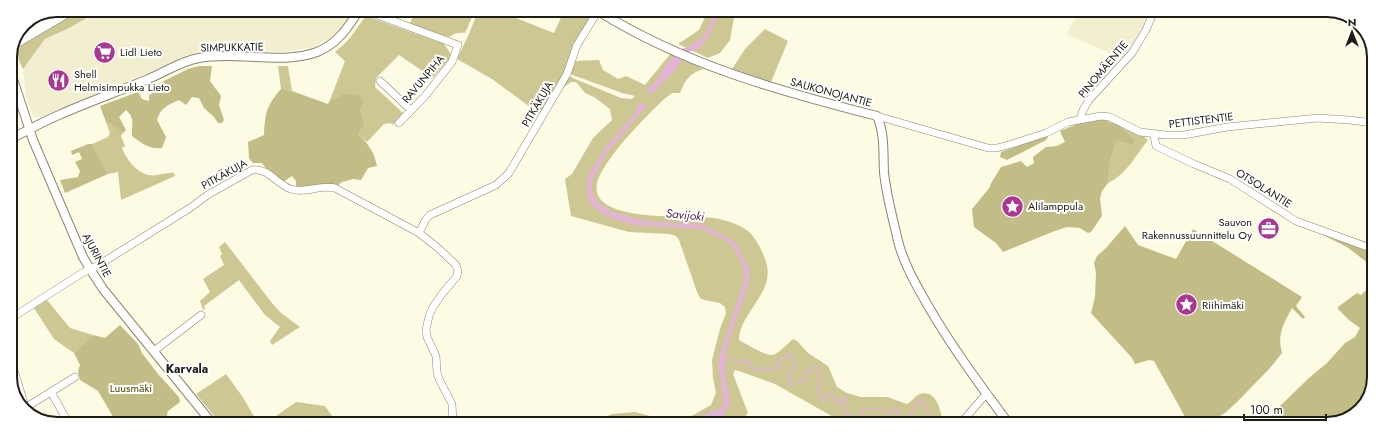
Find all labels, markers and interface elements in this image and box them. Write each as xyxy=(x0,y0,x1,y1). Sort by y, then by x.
north arrow xyxy=(1332,12,1372,52)
text: N xyxy=(1348,14,1356,30)
street label: PINOMÄENTIE xyxy=(1074,37,1132,101)
street label: SIMPUKKATIE xyxy=(200,38,264,56)
supermarket icon: Lidl Lieto xyxy=(91,39,117,65)
place label: Lidl Lieto xyxy=(120,44,162,60)
street label: RAVUNPIHA xyxy=(398,51,449,107)
place label: Shell Helmisimpukka Lieto xyxy=(74,66,170,95)
restaurant icon: Shell Helmisimpukka Lieto xyxy=(45,67,71,93)
street label: SAUKONOJANTIE xyxy=(788,73,874,111)
street label: PITKÄKUJA xyxy=(517,78,557,130)
street label: PETTISTENTIE xyxy=(1168,108,1234,132)
street label: PITKÄKUJA xyxy=(198,154,251,193)
street label: OTSOLANTIE xyxy=(1233,164,1295,212)
place icon: Alilamppula xyxy=(1000,193,1026,219)
place label: Alilamppula xyxy=(1028,198,1083,214)
water label: Savijoki xyxy=(665,204,706,226)
place label: Sauvon Rakennussuunnittelu Oy xyxy=(1142,214,1252,243)
office icon: Sauvon Rakennussuunnittelu Oy xyxy=(1255,215,1281,241)
street label: AJURINTIE xyxy=(79,230,115,280)
place icon: Riihimäki xyxy=(1174,292,1200,318)
place label: Riihimäki xyxy=(1202,297,1244,313)
district label: Karvala xyxy=(166,360,208,378)
park label: Luusmäki xyxy=(110,380,152,396)
scale bar xyxy=(1244,396,1326,422)
text: 100 m xyxy=(1250,401,1283,419)

